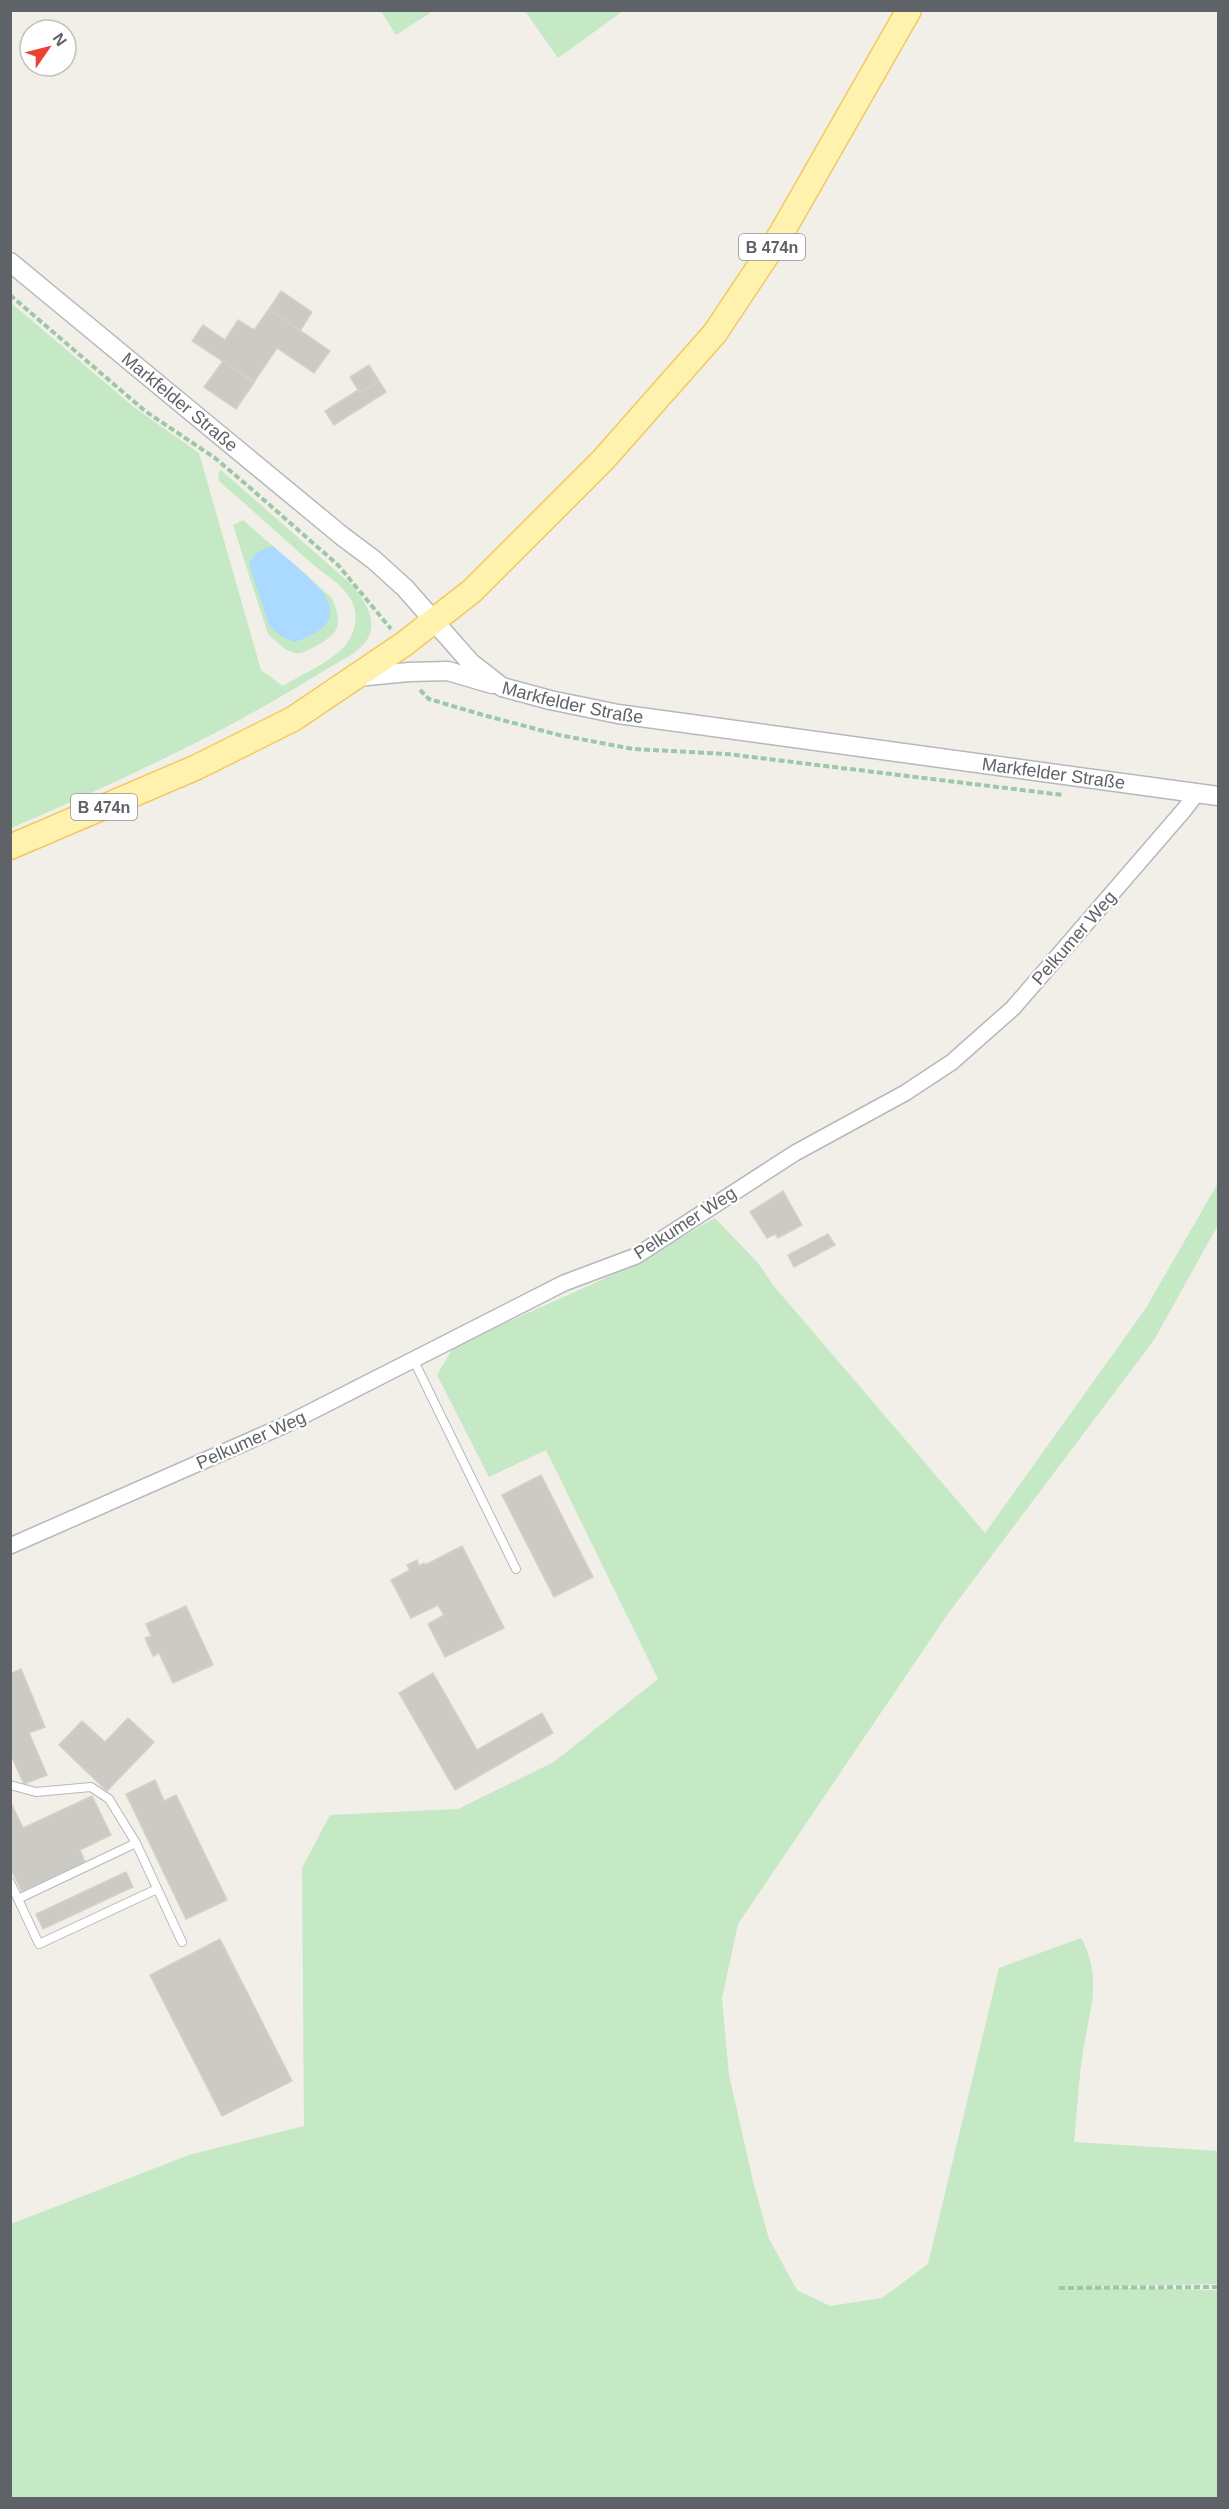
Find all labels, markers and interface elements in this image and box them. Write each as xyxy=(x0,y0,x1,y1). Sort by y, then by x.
north arrow xyxy=(18,18,78,78)
text: N xyxy=(50,30,70,49)
road number: B 474n xyxy=(739,234,805,260)
street label: Markfelder Straße xyxy=(118,348,242,456)
street label: Markfelder Straße xyxy=(500,678,645,727)
street label: Markfelder Straße xyxy=(981,754,1126,793)
road number: B 474n xyxy=(71,794,137,820)
street label: Pelkumer Weg xyxy=(1028,887,1120,989)
street label: Pelkumer Weg xyxy=(630,1183,740,1263)
street label: Pelkumer Weg xyxy=(193,1407,309,1473)

